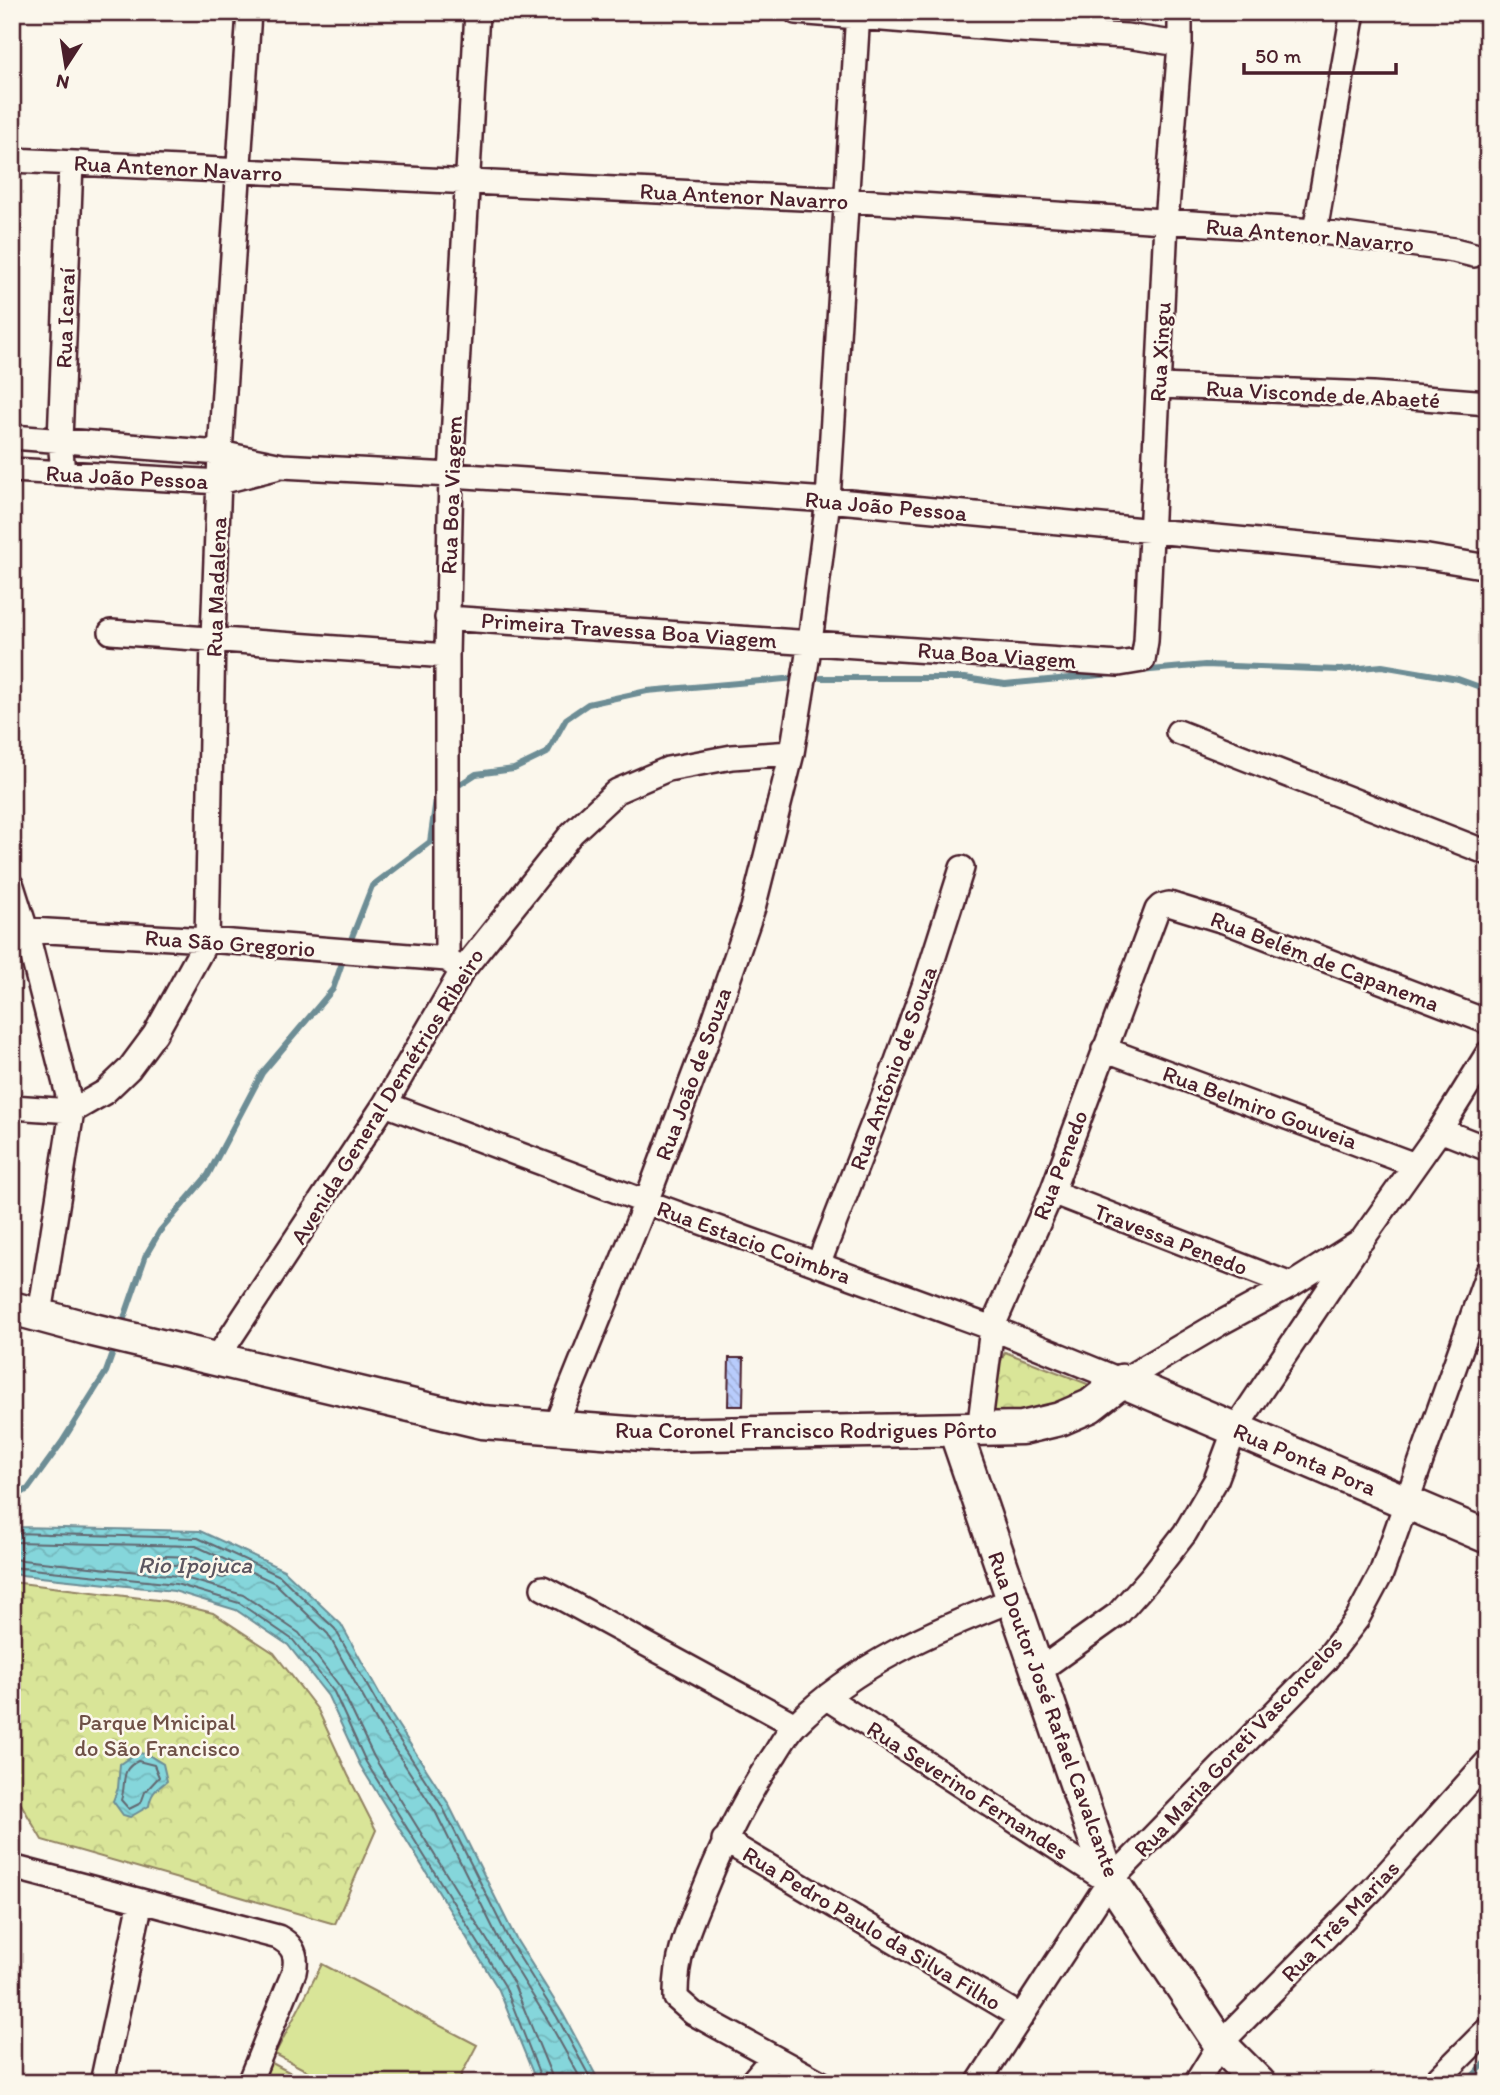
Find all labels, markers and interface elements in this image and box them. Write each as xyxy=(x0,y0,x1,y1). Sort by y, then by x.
north arrow xyxy=(32,32,102,102)
scale bar xyxy=(1244,32,1397,76)
text: 50 m xyxy=(1255,43,1302,68)
text: N xyxy=(54,70,71,95)
street label: Rua Antenor Navarro xyxy=(73,149,283,187)
street label: Rua Antenor Navarro xyxy=(639,177,849,215)
street label: Rua Antenor Navarro xyxy=(1205,212,1415,258)
street label: Rua Icaraí xyxy=(49,267,81,369)
street label: Rua Xingu xyxy=(1143,301,1177,403)
street label: Rua Visconde de Abaeté xyxy=(1205,374,1441,414)
street label: Rua Boa Viagem xyxy=(434,415,468,575)
street label: Rua João Pessoa xyxy=(45,459,209,495)
street label: Rua João Pessoa xyxy=(804,485,968,527)
street label: Rua Madalena xyxy=(200,516,232,658)
street label: Primeira Travessa Boa Viagem xyxy=(480,606,778,654)
street label: Rua Boa Viagem xyxy=(917,635,1078,675)
street label: Rua Belém de Capanema xyxy=(1207,904,1443,1018)
street label: Rua São Gregorio xyxy=(144,923,316,963)
street label: Avenida General Demétrios Ribeiro xyxy=(284,943,490,1249)
street label: Rua Antônio de Souza xyxy=(843,962,943,1174)
street label: Rua João de Souza xyxy=(649,984,737,1164)
street label: Rua Belmiro Gouveia xyxy=(1159,1059,1361,1155)
street label: Rua Penedo xyxy=(1026,1106,1094,1224)
street label: Rua Estacio Coimbra xyxy=(653,1194,855,1290)
street label: Travessa Penedo xyxy=(1090,1197,1252,1281)
street label: Rua Coronel Francisco Rodrigues Pôrto xyxy=(615,1416,997,1444)
street label: Rua Ponta Pora xyxy=(1229,1416,1381,1502)
street label: Rua Doutor José Rafael Cavalcante xyxy=(982,1547,1126,1881)
water label: Rio Ipojuca xyxy=(138,1550,253,1579)
street label: Rua Maria Goreti Vasconcelos xyxy=(1128,1629,1348,1863)
park label: Parque Mnicipal do São Francisco xyxy=(74,1708,240,1762)
street label: Rua Severino Fernandes xyxy=(862,1714,1074,1866)
street label: Rua Pedro Paulo da Silva Filho xyxy=(738,1840,1006,2016)
street label: Rua Três Marias xyxy=(1275,1854,1405,1988)

